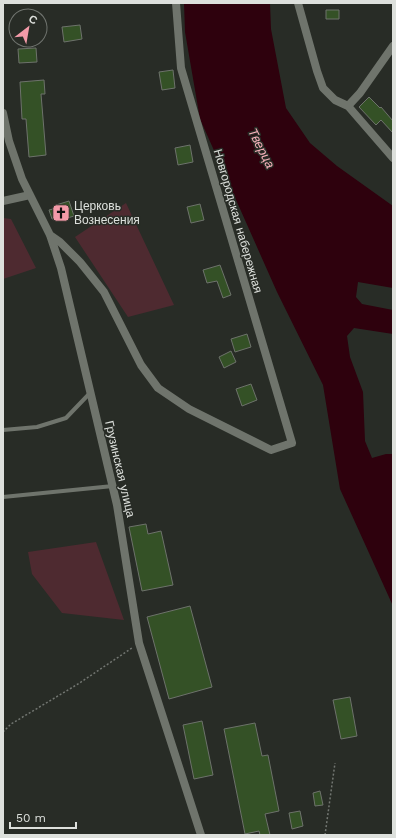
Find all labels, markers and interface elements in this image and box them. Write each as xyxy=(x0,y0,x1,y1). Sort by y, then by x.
north arrow xyxy=(8,8,48,48)
text: С xyxy=(26,12,40,28)
water label: Тверца xyxy=(245,126,278,171)
street label: Новгородская набережная xyxy=(211,147,265,295)
place label: Церковь Вознесения xyxy=(74,199,140,227)
church icon: Церковь Вознесения xyxy=(51,203,71,223)
street label: Грузинская улица xyxy=(102,419,138,519)
scale bar xyxy=(10,804,76,830)
text: 50 m xyxy=(16,811,46,825)

